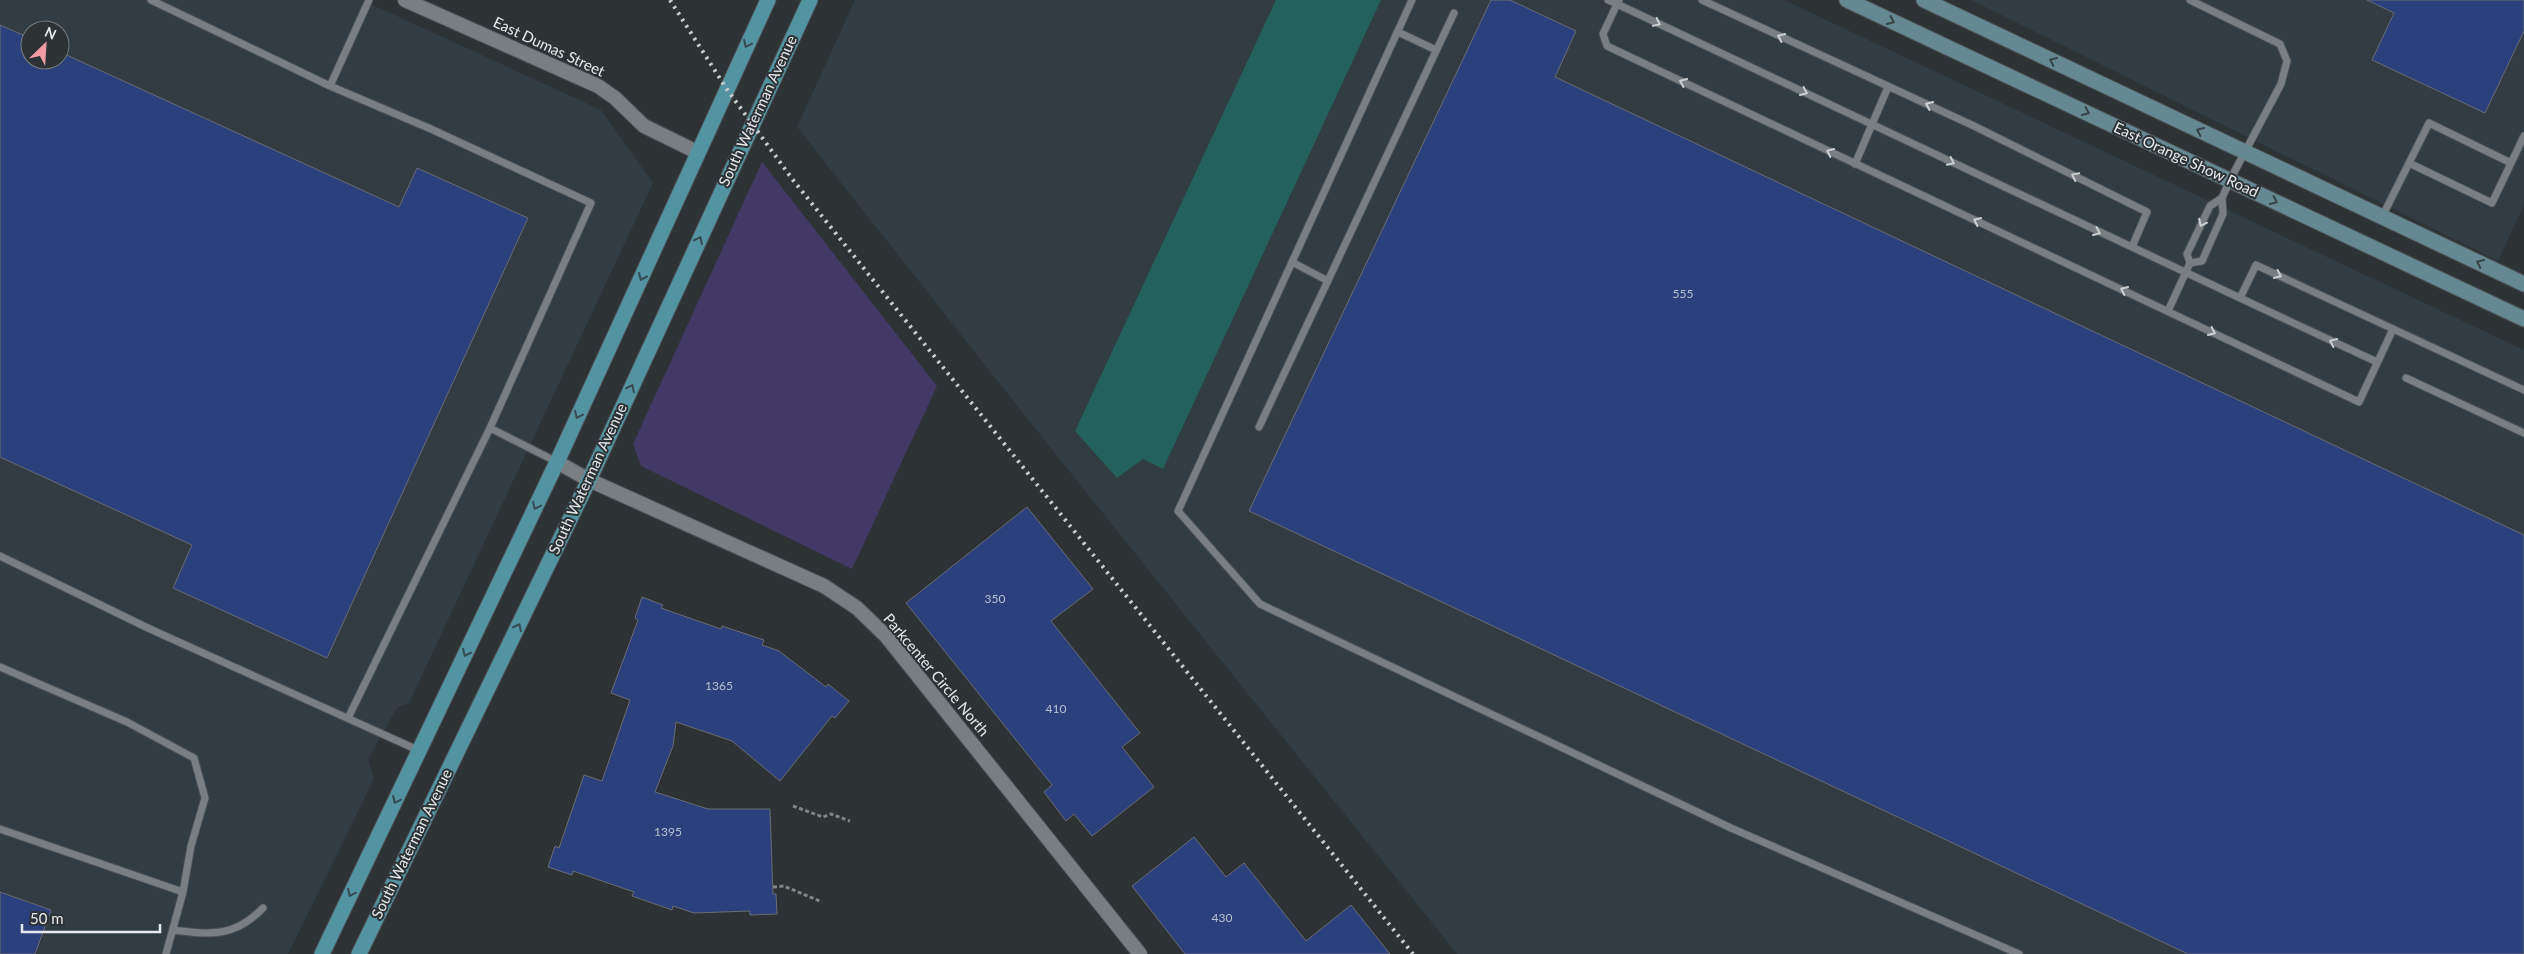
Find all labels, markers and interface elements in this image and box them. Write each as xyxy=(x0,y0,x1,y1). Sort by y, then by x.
street label: East Dumas Street xyxy=(491,12,609,80)
one-way arrow xyxy=(1886,15,1895,25)
one-way arrow xyxy=(1651,17,1660,27)
north arrow xyxy=(20,20,70,70)
text: N xyxy=(42,23,59,43)
street label: South Waterman Avenue xyxy=(714,32,800,189)
one-way arrow xyxy=(1777,33,1786,43)
one-way arrow xyxy=(743,39,753,48)
one-way arrow xyxy=(2049,57,2058,67)
one-way arrow xyxy=(1679,78,1688,88)
one-way arrow xyxy=(1799,85,1808,96)
one-way arrow xyxy=(1925,101,1934,112)
one-way arrow xyxy=(2080,106,2089,116)
street label: East Orange Show Road xyxy=(2111,118,2262,201)
one-way arrow xyxy=(2196,127,2205,137)
one-way arrow xyxy=(1826,147,1835,158)
one-way arrow xyxy=(1945,156,1954,166)
one-way arrow xyxy=(2071,172,2080,182)
one-way arrow xyxy=(2269,195,2278,205)
one-way arrow xyxy=(1973,217,1982,227)
one-way arrow xyxy=(2198,218,2208,227)
one-way arrow xyxy=(2092,225,2101,236)
one-way arrow xyxy=(692,236,703,245)
one-way arrow xyxy=(2476,259,2485,270)
one-way arrow xyxy=(2272,269,2281,279)
one-way arrow xyxy=(637,272,648,281)
house number: 555 xyxy=(1673,286,1693,301)
one-way arrow xyxy=(2120,286,2129,297)
one-way arrow xyxy=(2207,326,2216,336)
one-way arrow xyxy=(2329,337,2338,348)
one-way arrow xyxy=(624,384,635,393)
street label: South Waterman Avenue xyxy=(544,400,630,557)
one-way arrow xyxy=(573,410,584,419)
one-way arrow xyxy=(531,501,542,510)
house number: 350 xyxy=(985,591,1005,606)
street label: Parkcenter Circle North xyxy=(880,609,993,739)
one-way arrow xyxy=(511,623,522,632)
one-way arrow xyxy=(462,648,473,657)
house number: 1365 xyxy=(705,678,733,693)
house number: 410 xyxy=(1046,701,1066,716)
street label: South Waterman Avenue xyxy=(367,766,455,921)
one-way arrow xyxy=(392,795,402,804)
house number: 1395 xyxy=(654,824,682,839)
one-way arrow xyxy=(347,888,357,897)
scale bar xyxy=(22,902,160,934)
text: 50 m xyxy=(30,909,64,927)
house number: 430 xyxy=(1212,910,1232,925)

